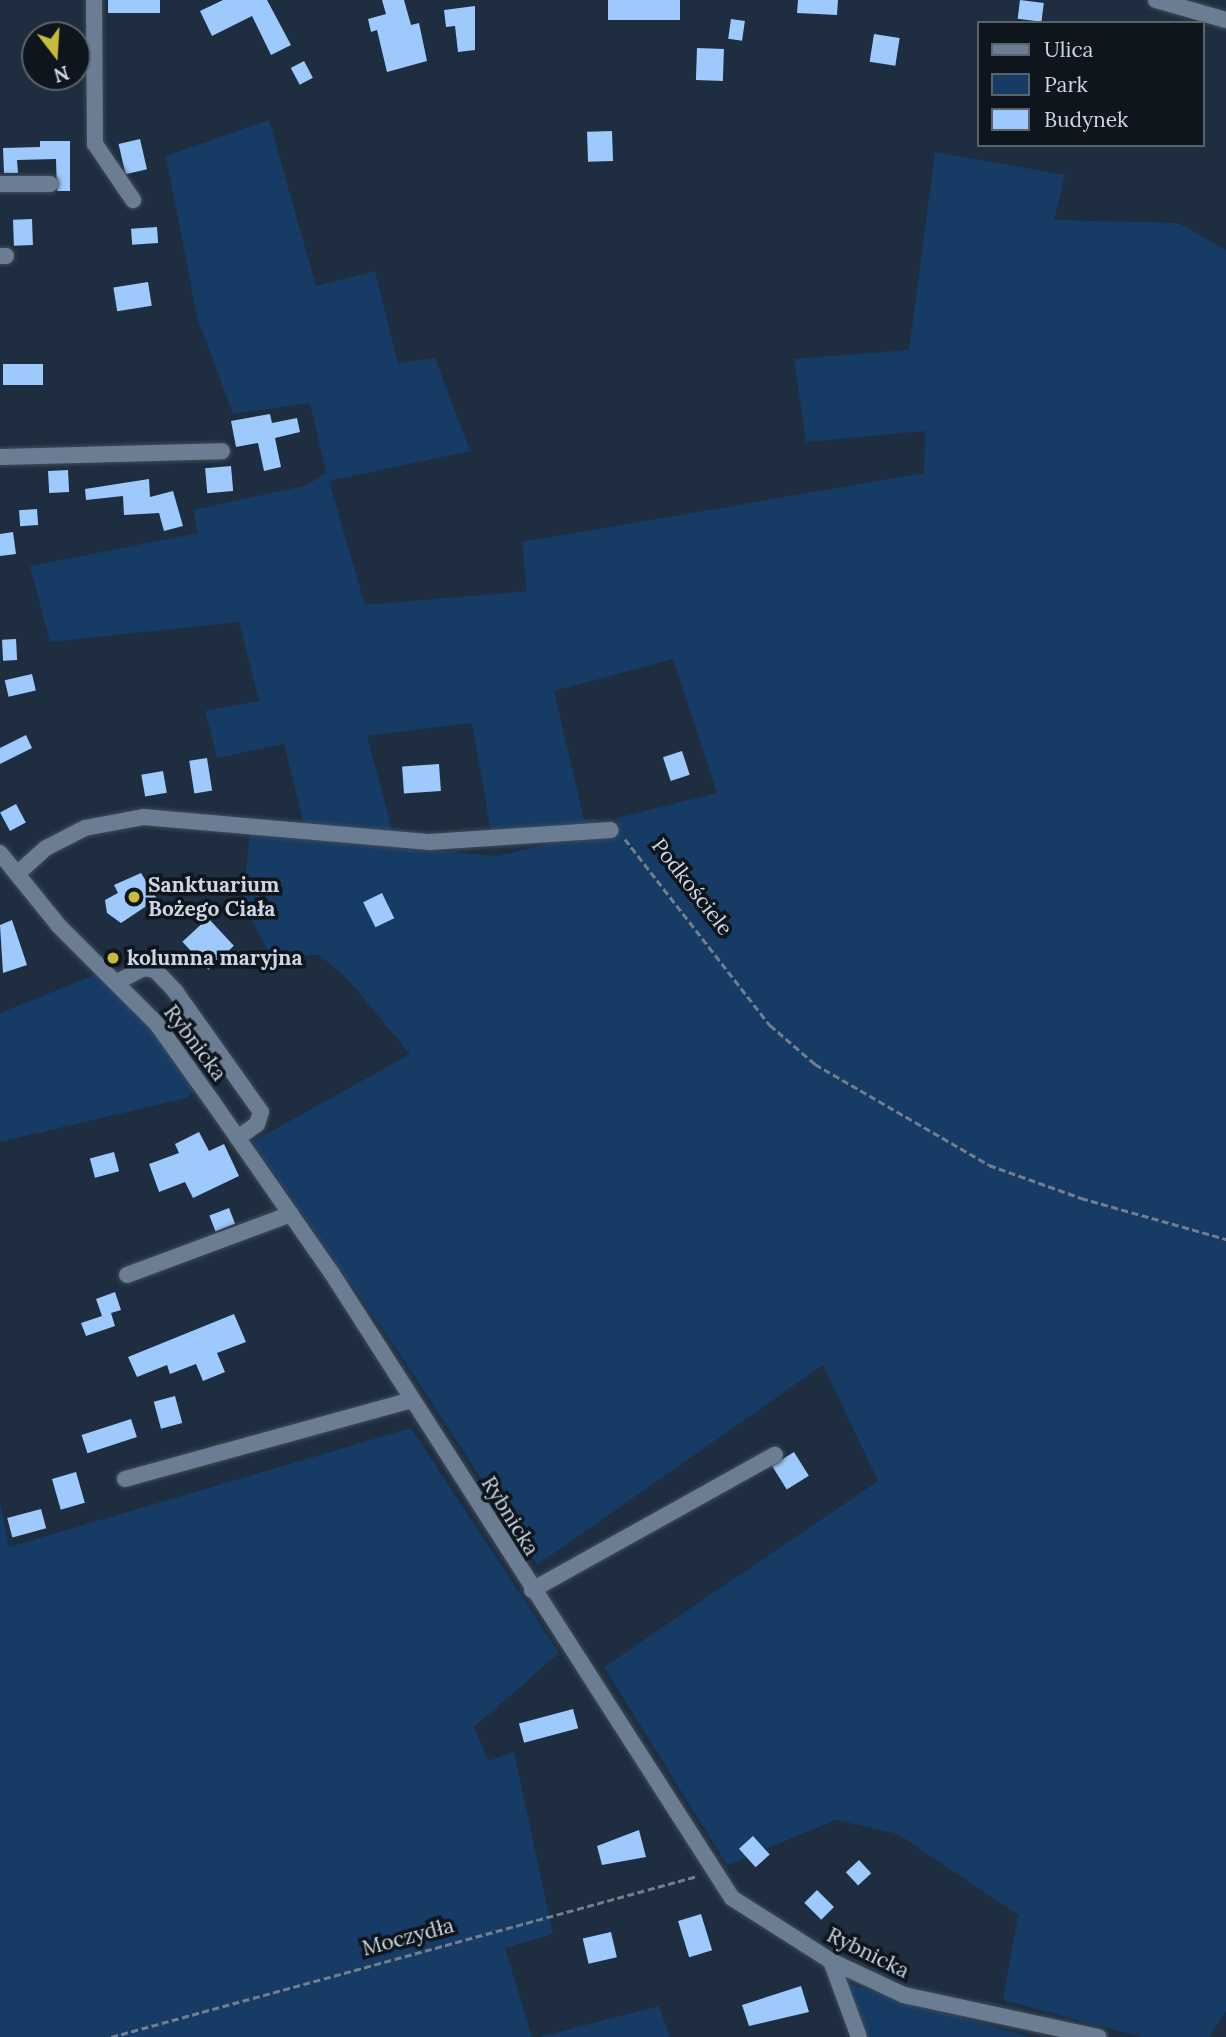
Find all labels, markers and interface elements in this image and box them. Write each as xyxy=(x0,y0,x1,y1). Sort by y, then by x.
north arrow xyxy=(21,21,91,91)
legend xyxy=(978,21,1205,147)
text: Ulica xyxy=(1044,36,1093,63)
text: N xyxy=(51,61,72,88)
text: Park xyxy=(1044,71,1088,98)
text: Budynek xyxy=(1044,106,1128,133)
street label: Podkościele xyxy=(646,834,738,940)
place label: Sanktuarium Bożego Ciała xyxy=(148,872,279,922)
marker: Sanktuarium Bożego Ciała xyxy=(126,889,142,905)
place label: kolumna maryjna xyxy=(127,945,303,971)
marker: kolumna maryjna xyxy=(105,950,121,966)
street label: Rybnicka xyxy=(158,1000,232,1086)
street label: Rybnicka xyxy=(476,1472,544,1560)
street label: Moczydła xyxy=(359,1913,457,1961)
street label: Rybnicka xyxy=(823,1922,913,1984)

